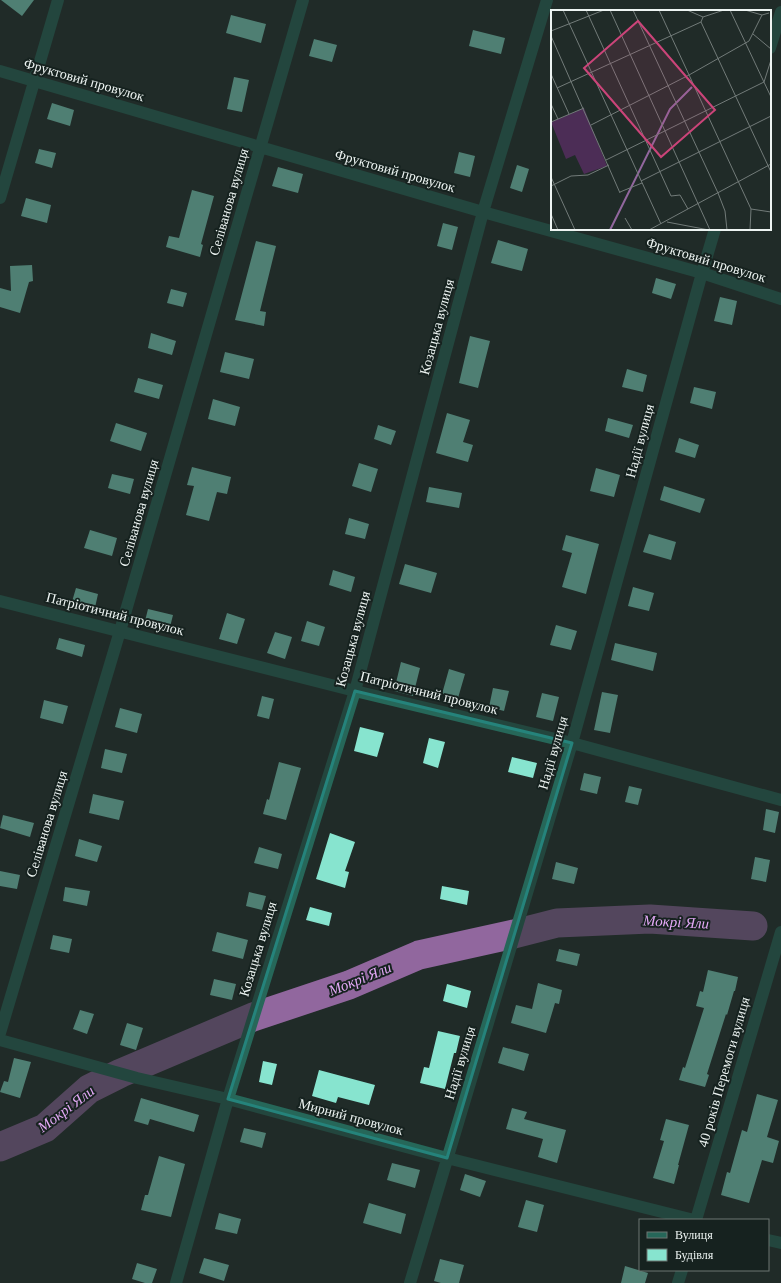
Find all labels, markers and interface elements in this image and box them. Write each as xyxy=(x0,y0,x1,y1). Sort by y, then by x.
inset map xyxy=(551,10,771,230)
street label: Фруктовий провулок xyxy=(22,56,146,104)
street label: Селіванова вулиця xyxy=(207,146,252,257)
street label: Фруктовий провулок xyxy=(333,147,457,195)
street label: Фруктовий провулок xyxy=(644,235,768,285)
street label: Козацька вулиця xyxy=(417,277,457,377)
street label: Надії вулиця xyxy=(623,402,657,479)
street label: Селіванова вулиця xyxy=(117,457,162,568)
street label: Козацька вулиця xyxy=(333,589,373,689)
street label: Патріотичний провулок xyxy=(45,590,186,638)
street label: Патріотичний провулок xyxy=(359,669,500,717)
street label: Надії вулиця xyxy=(535,714,571,791)
street label: Селіванова вулиця xyxy=(24,768,71,879)
street label: Козацька вулиця xyxy=(236,899,280,998)
water label: Мокрі Яли xyxy=(642,912,709,932)
water label: Мокрі Яли xyxy=(325,959,394,999)
street label: 40 років Перемоги вулиця xyxy=(695,995,753,1149)
street label: Надії вулиця xyxy=(442,1024,478,1101)
water label: Мокрі Яли xyxy=(34,1083,97,1136)
street label: Мирний провулок xyxy=(297,1096,405,1138)
legend xyxy=(639,1219,769,1271)
text: Вулиця xyxy=(675,1228,713,1242)
text: Будівля xyxy=(675,1248,714,1262)

